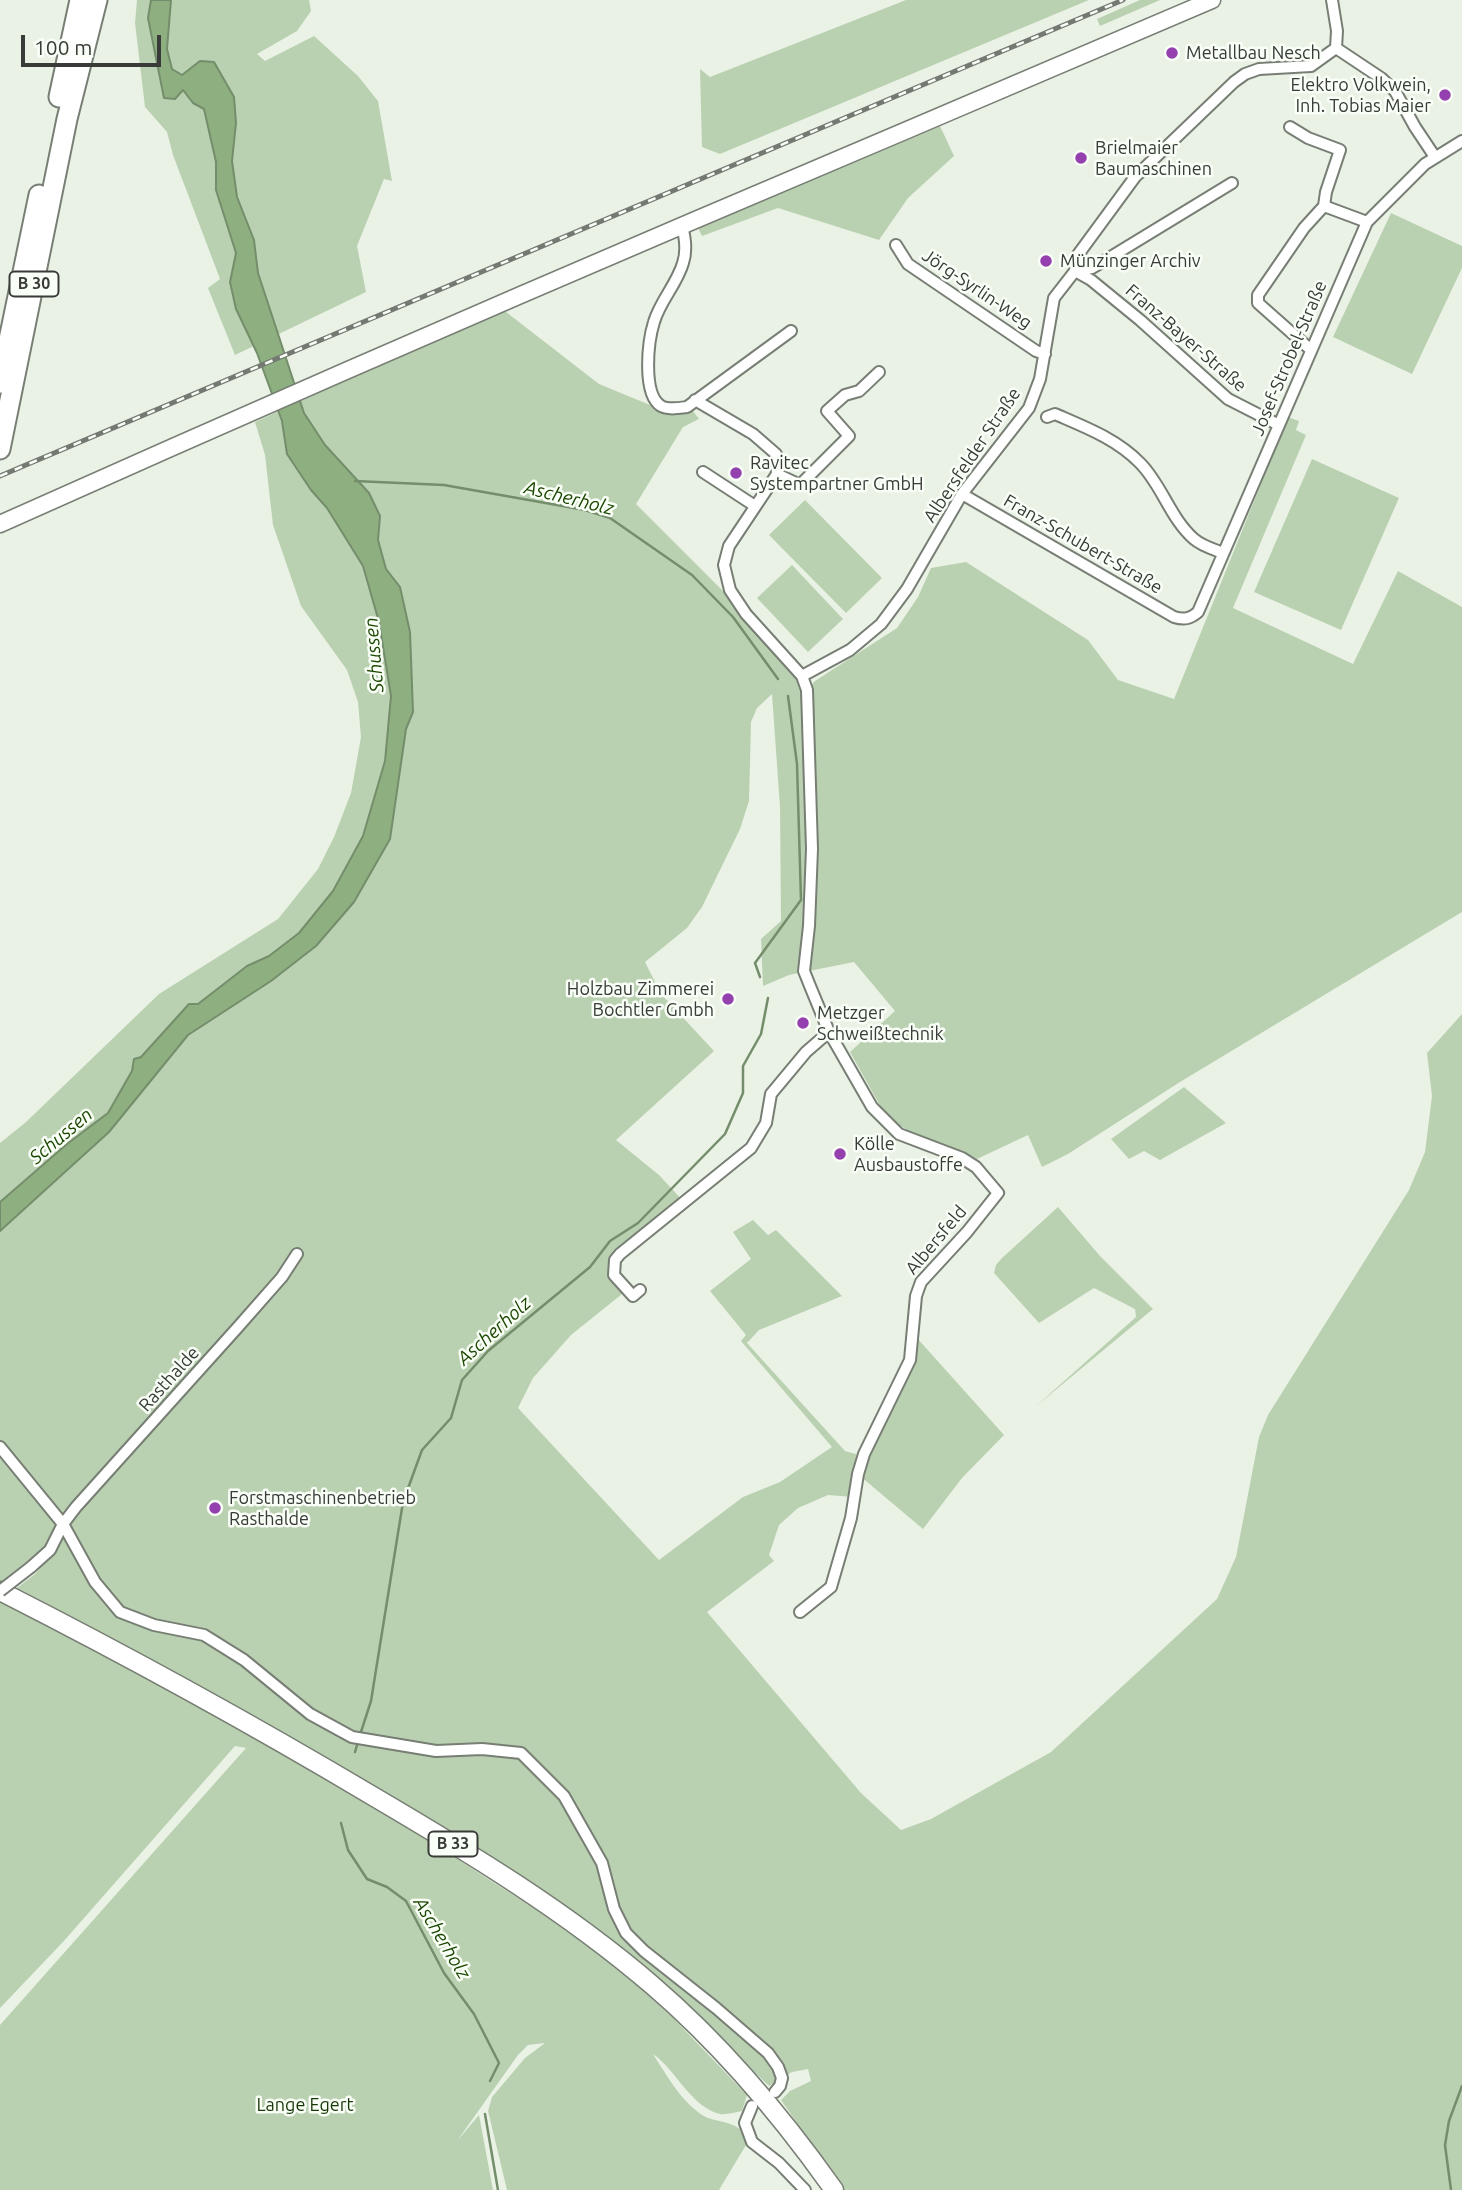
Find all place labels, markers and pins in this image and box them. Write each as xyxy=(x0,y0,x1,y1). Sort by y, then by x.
place label: Metallbau Nesch xyxy=(1186,42,1321,64)
marker: Metallbau Nesch xyxy=(1164,45,1180,61)
place label: Elektro Volkwein, Inh. Tobias Maier xyxy=(1291,74,1431,116)
marker: Elektro Volkwein, Inh. Tobias Maier xyxy=(1437,87,1453,103)
place label: Brielmaier Baumaschinen xyxy=(1095,137,1212,180)
marker: Brielmaier Baumaschinen xyxy=(1073,150,1089,166)
place label: Münzinger Archiv xyxy=(1060,250,1201,272)
marker: Münzinger Archiv xyxy=(1038,253,1054,269)
place label: Ravitec Systempartner GmbH xyxy=(750,452,924,494)
marker: Ravitec Systempartner GmbH xyxy=(728,465,744,481)
place label: Holzbau Zimmerei Bochtler Gmbh xyxy=(567,978,714,1020)
marker: Holzbau Zimmerei Bochtler Gmbh xyxy=(720,991,736,1007)
place label: Metzger Schweißtechnik xyxy=(817,1002,944,1044)
marker: Metzger Schweißtechnik xyxy=(795,1015,811,1031)
place label: Kölle Ausbaustoffe xyxy=(854,1133,963,1176)
marker: Kölle Ausbaustoffe xyxy=(832,1146,848,1162)
place label: Forstmaschinenbetrieb Rasthalde xyxy=(229,1487,416,1530)
marker: Forstmaschinenbetrieb Rasthalde xyxy=(207,1500,223,1516)

